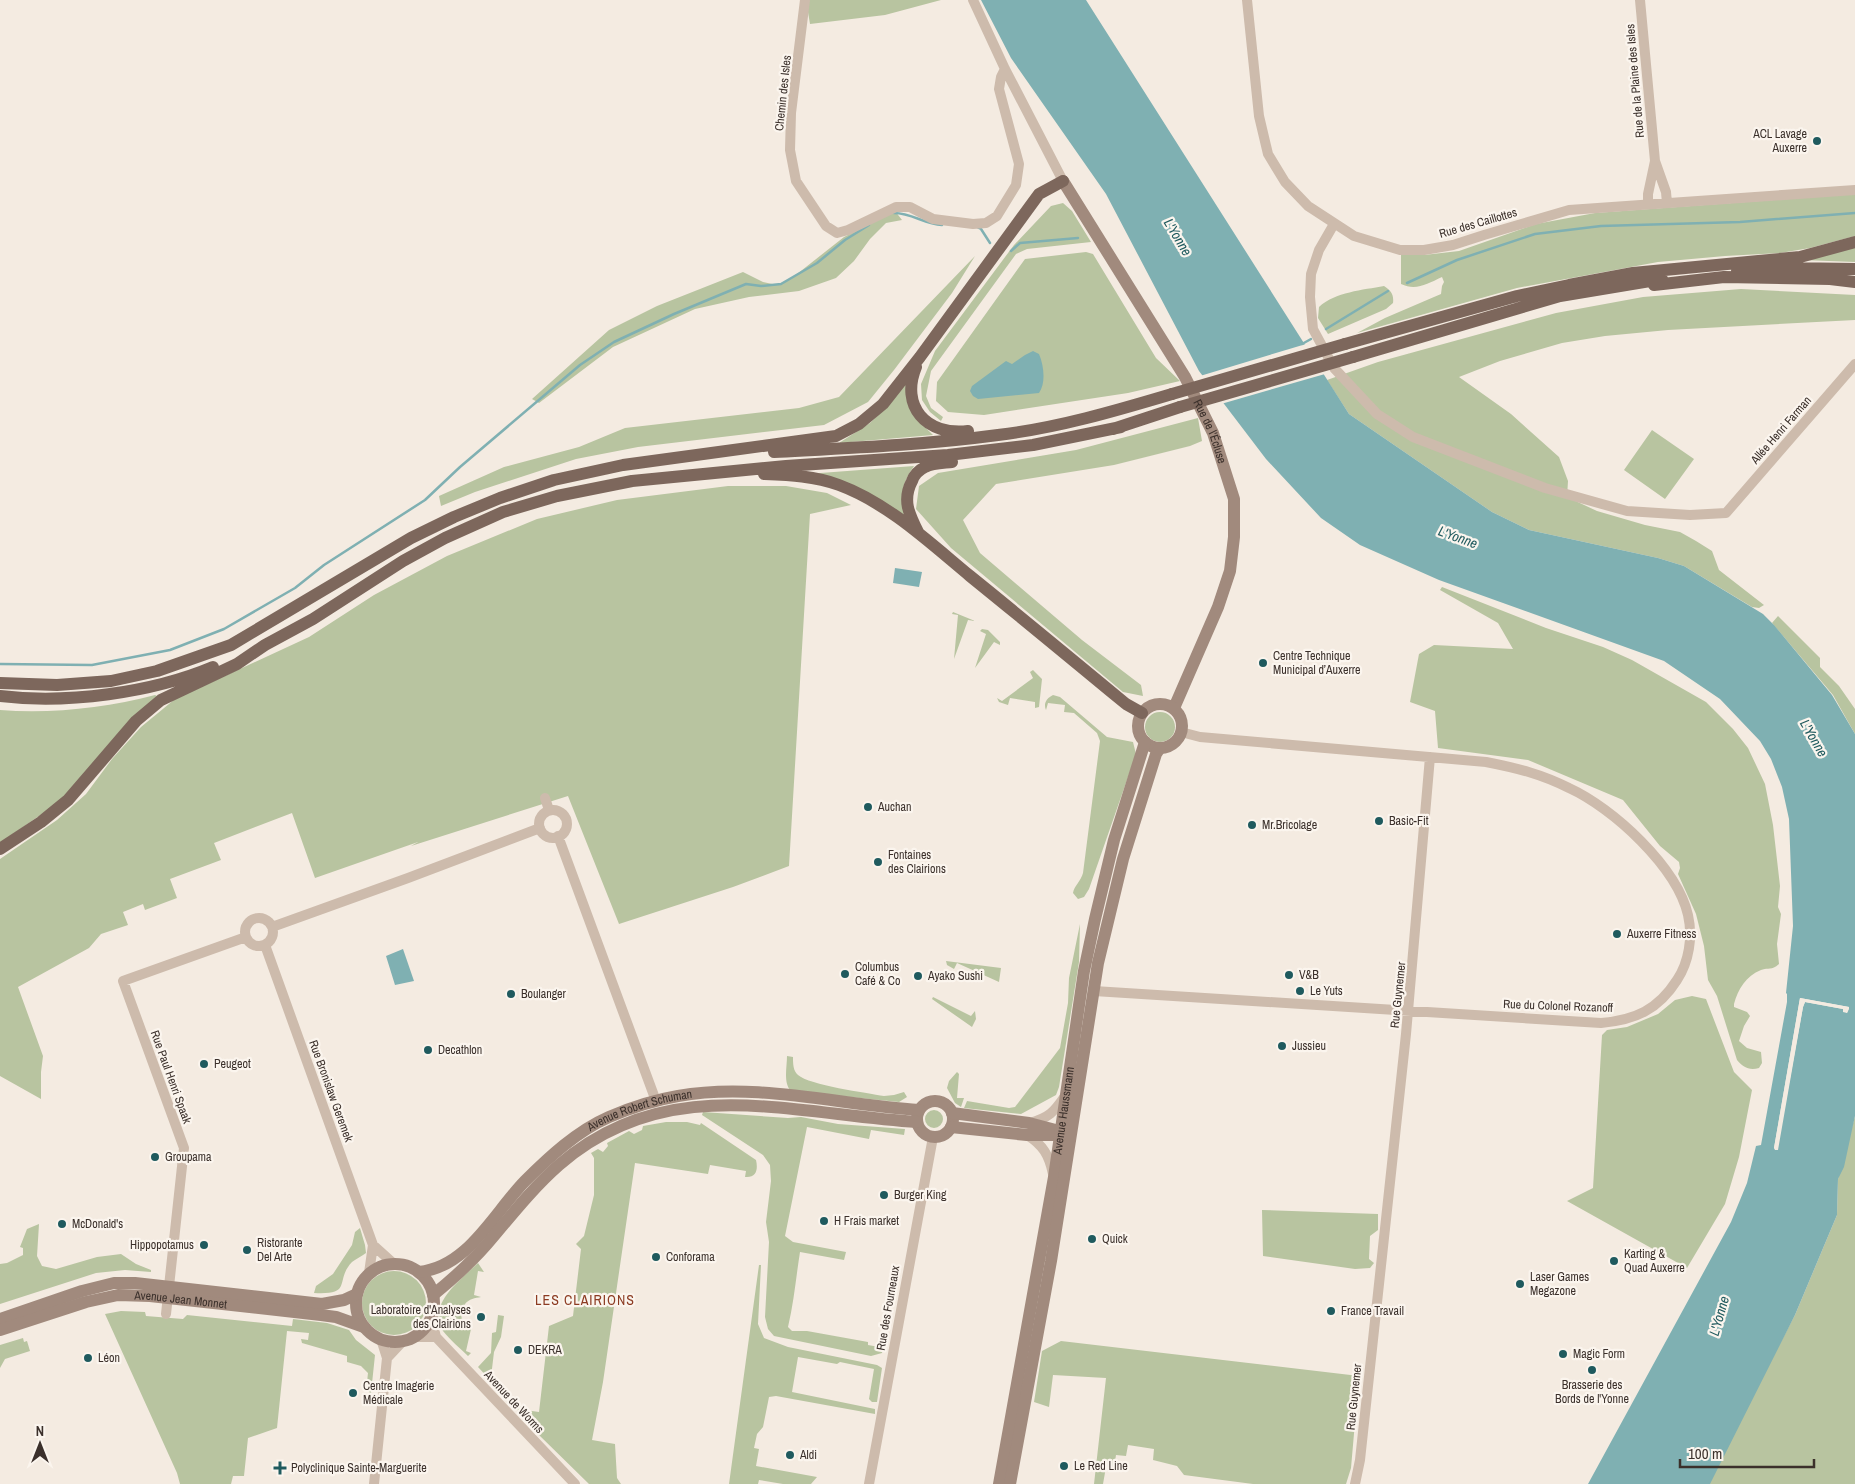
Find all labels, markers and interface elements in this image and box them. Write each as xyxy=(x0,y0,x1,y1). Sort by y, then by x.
street label: Rue de la Plaine des Isles xyxy=(1622,23,1648,139)
street label: Chemin des Isles xyxy=(771,54,795,132)
place label: ACL Lavage Auxerre xyxy=(1752,126,1807,156)
marker: ACL Lavage Auxerre xyxy=(1811,135,1823,147)
street label: Rue des Caillottes xyxy=(1437,204,1519,242)
water label: L'Yonne xyxy=(1160,215,1196,259)
street label: Allée Henri Farman xyxy=(1746,393,1815,468)
street label: Rue de l'Écluse xyxy=(1189,397,1230,466)
water label: L'Yonne xyxy=(1436,522,1480,552)
place label: Centre Technique Municipal d’Auxerre xyxy=(1273,648,1361,678)
marker: Centre Technique Municipal d’Auxerre xyxy=(1257,657,1269,669)
water label: L'Yonne xyxy=(1796,716,1832,760)
place label: Auchan xyxy=(877,799,911,815)
marker: Auchan xyxy=(862,801,874,813)
place label: Basic-Fit xyxy=(1389,813,1429,829)
marker: Basic-Fit xyxy=(1373,815,1385,827)
place label: Mr.Bricolage xyxy=(1262,817,1317,833)
marker: Mr.Bricolage xyxy=(1246,819,1258,831)
place label: Fontaines des Clairions xyxy=(888,847,946,877)
marker: Fontaines des Clairions xyxy=(872,856,884,868)
place label: Auxerre Fitness xyxy=(1626,926,1697,942)
marker: Auxerre Fitness xyxy=(1611,928,1623,940)
place label: Columbus Café & Co xyxy=(855,959,900,989)
street label: Rue Guynemer xyxy=(1387,960,1410,1029)
place label: V&B xyxy=(1299,967,1319,983)
marker: Columbus Café & Co xyxy=(839,968,851,980)
place label: Ayako Sushi xyxy=(927,968,983,984)
marker: V&B xyxy=(1283,969,1295,981)
marker: Ayako Sushi xyxy=(912,970,924,982)
place label: Le Yuts xyxy=(1310,983,1343,999)
marker: Le Yuts xyxy=(1294,985,1306,997)
place label: Boulanger xyxy=(521,986,567,1002)
marker: Boulanger xyxy=(505,988,517,1000)
street label: Rue du Colonel Rozanoff xyxy=(1503,996,1614,1016)
street label: Rue Paul Henri Spaak xyxy=(147,1028,195,1126)
street label: Rue Bronislaw Geremek xyxy=(305,1038,357,1144)
place label: Jussieu xyxy=(1292,1038,1326,1054)
marker: Jussieu xyxy=(1276,1040,1288,1052)
place label: Decathlon xyxy=(438,1042,482,1058)
marker: Decathlon xyxy=(422,1044,434,1056)
place label: Peugeot xyxy=(214,1056,251,1072)
marker: Peugeot xyxy=(198,1058,210,1070)
street label: Avenue Haussmann xyxy=(1049,1066,1078,1157)
street label: Avenue Robert Schuman xyxy=(583,1086,693,1135)
place label: Groupama xyxy=(165,1149,212,1165)
marker: Groupama xyxy=(149,1151,161,1163)
place label: Burger King xyxy=(894,1187,947,1203)
marker: Burger King xyxy=(878,1189,890,1201)
place label: H Frais market xyxy=(834,1213,899,1229)
marker: H Frais market xyxy=(818,1215,830,1227)
place label: McDonald's xyxy=(72,1216,123,1232)
marker: McDonald's xyxy=(56,1218,68,1230)
place label: Quick xyxy=(1102,1231,1128,1247)
marker: Quick xyxy=(1086,1233,1098,1245)
place label: Ristorante Del Arte xyxy=(257,1235,302,1265)
place label: Hippopotamus xyxy=(130,1237,194,1253)
marker: Hippopotamus xyxy=(198,1239,210,1251)
marker: Ristorante Del Arte xyxy=(241,1244,253,1256)
place label: Karting & Quad Auxerre xyxy=(1624,1246,1685,1276)
place label: Conforama xyxy=(666,1249,715,1265)
marker: Conforama xyxy=(650,1251,662,1263)
marker: Karting & Quad Auxerre xyxy=(1608,1255,1620,1267)
street label: Rue des Fourneaux xyxy=(873,1264,903,1352)
place label: Laser Games Megazone xyxy=(1530,1269,1589,1299)
marker: Laser Games Megazone xyxy=(1514,1278,1526,1290)
street label: Avenue Jean Monnet xyxy=(133,1287,228,1313)
district label: LES CLAIRIONS xyxy=(535,1291,635,1309)
water label: L'Yonne xyxy=(1705,1294,1733,1338)
place label: Laboratoire d'Analyses des Clairions xyxy=(371,1302,471,1332)
place label: France Travail xyxy=(1341,1303,1404,1319)
marker: France Travail xyxy=(1325,1305,1337,1317)
marker: Laboratoire d'Analyses des Clairions xyxy=(475,1311,487,1323)
place label: DEKRA xyxy=(528,1342,562,1358)
marker: DEKRA xyxy=(512,1344,524,1356)
place label: Magic Form xyxy=(1573,1346,1625,1362)
marker: Magic Form xyxy=(1557,1348,1569,1360)
place label: Léon xyxy=(98,1350,120,1366)
marker: Léon xyxy=(82,1352,94,1364)
street label: Rue Guynemer xyxy=(1343,1362,1366,1431)
marker: Brasserie des Bords de l'Yonne xyxy=(1586,1364,1598,1376)
street label: Avenue de Worms xyxy=(480,1366,547,1437)
place label: Brasserie des Bords de l'Yonne xyxy=(1555,1377,1629,1407)
place label: Centre Imagerie Médicale xyxy=(363,1378,434,1408)
marker: Centre Imagerie Médicale xyxy=(347,1387,359,1399)
north arrow xyxy=(15,1419,65,1469)
text: N xyxy=(36,1422,44,1440)
scale bar xyxy=(1680,1436,1814,1468)
text: 100 m xyxy=(1688,1443,1722,1464)
place label: Aldi xyxy=(799,1447,817,1463)
marker: Aldi xyxy=(784,1449,796,1461)
place label: Le Red Line xyxy=(1074,1458,1128,1474)
place label: Polyclinique Sainte-Marguerite xyxy=(291,1460,427,1476)
marker: Le Red Line xyxy=(1058,1460,1070,1472)
marker: Polyclinique Sainte-Marguerite xyxy=(273,1461,287,1475)

